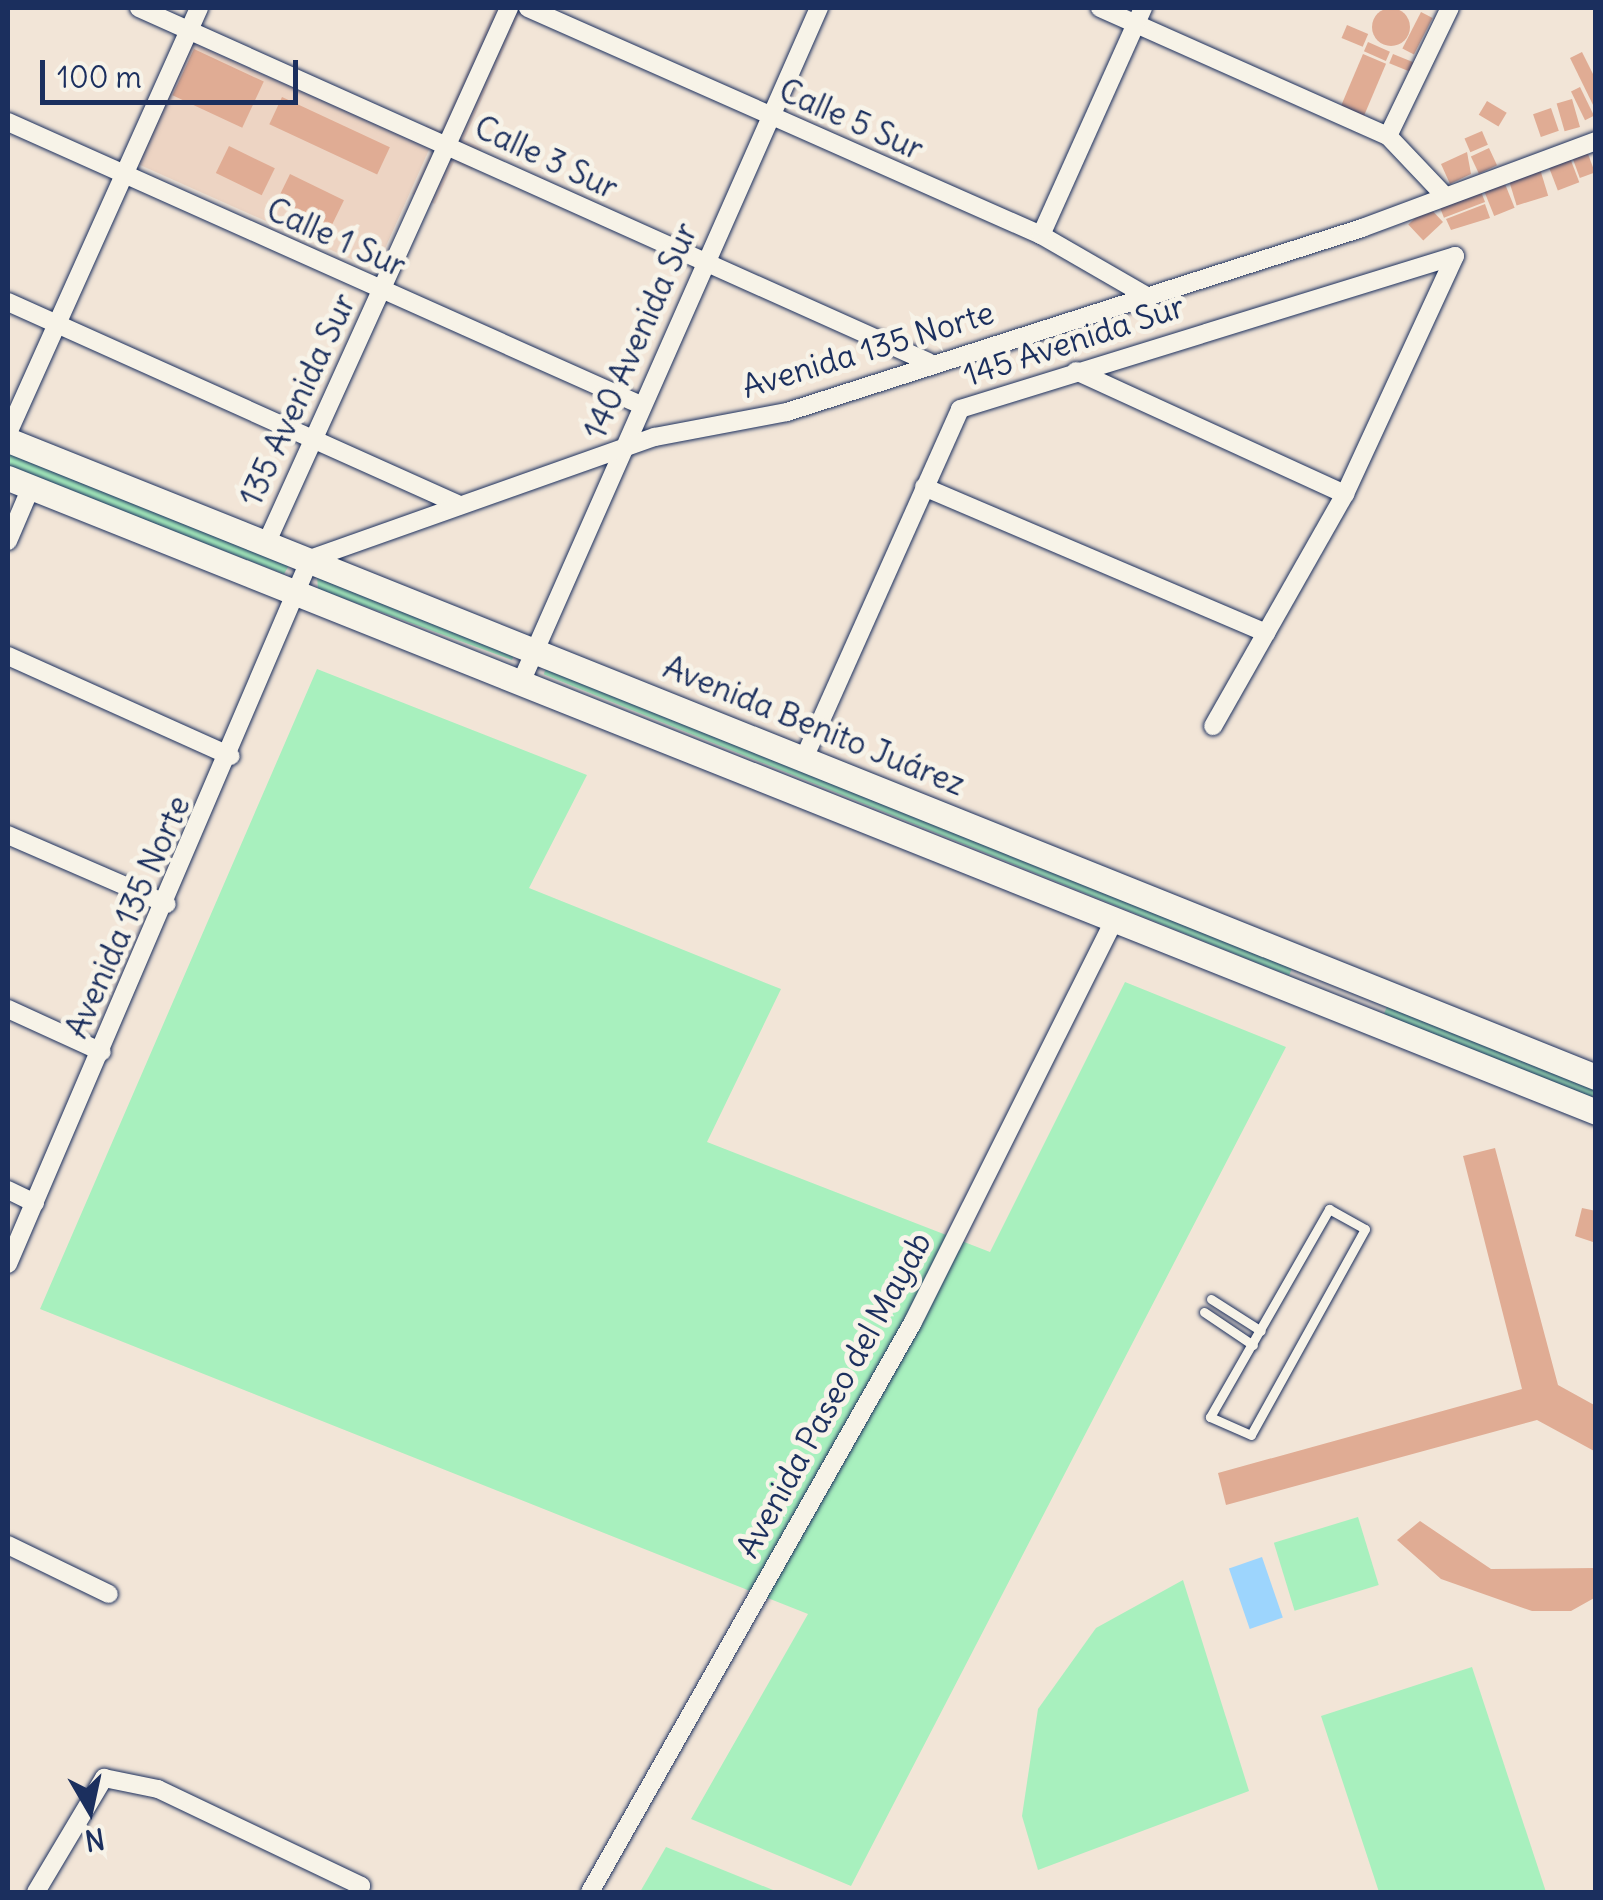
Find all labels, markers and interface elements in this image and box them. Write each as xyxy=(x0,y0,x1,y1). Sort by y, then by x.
scale bar xyxy=(45,40,302,102)
text: 100 m xyxy=(57,58,142,96)
street label: Calle 5 Sur xyxy=(773,71,929,169)
street label: Calle 3 Sur xyxy=(468,108,624,208)
street label: Calle 1 Sur xyxy=(261,190,411,286)
street label: 140 Avenida Sur xyxy=(576,217,706,445)
street label: 145 Avenida Sur xyxy=(959,287,1189,395)
street label: 135 Avenida Sur xyxy=(232,288,364,512)
street label: Avenida 135 Norte xyxy=(738,293,998,407)
street label: Avenida Benito Juárez xyxy=(658,648,970,804)
street label: Avenida 135 Norte xyxy=(57,790,199,1044)
street label: Avenida Paseo del Mayab xyxy=(728,1226,940,1564)
north arrow xyxy=(40,1760,140,1860)
text: N xyxy=(82,1820,107,1859)

